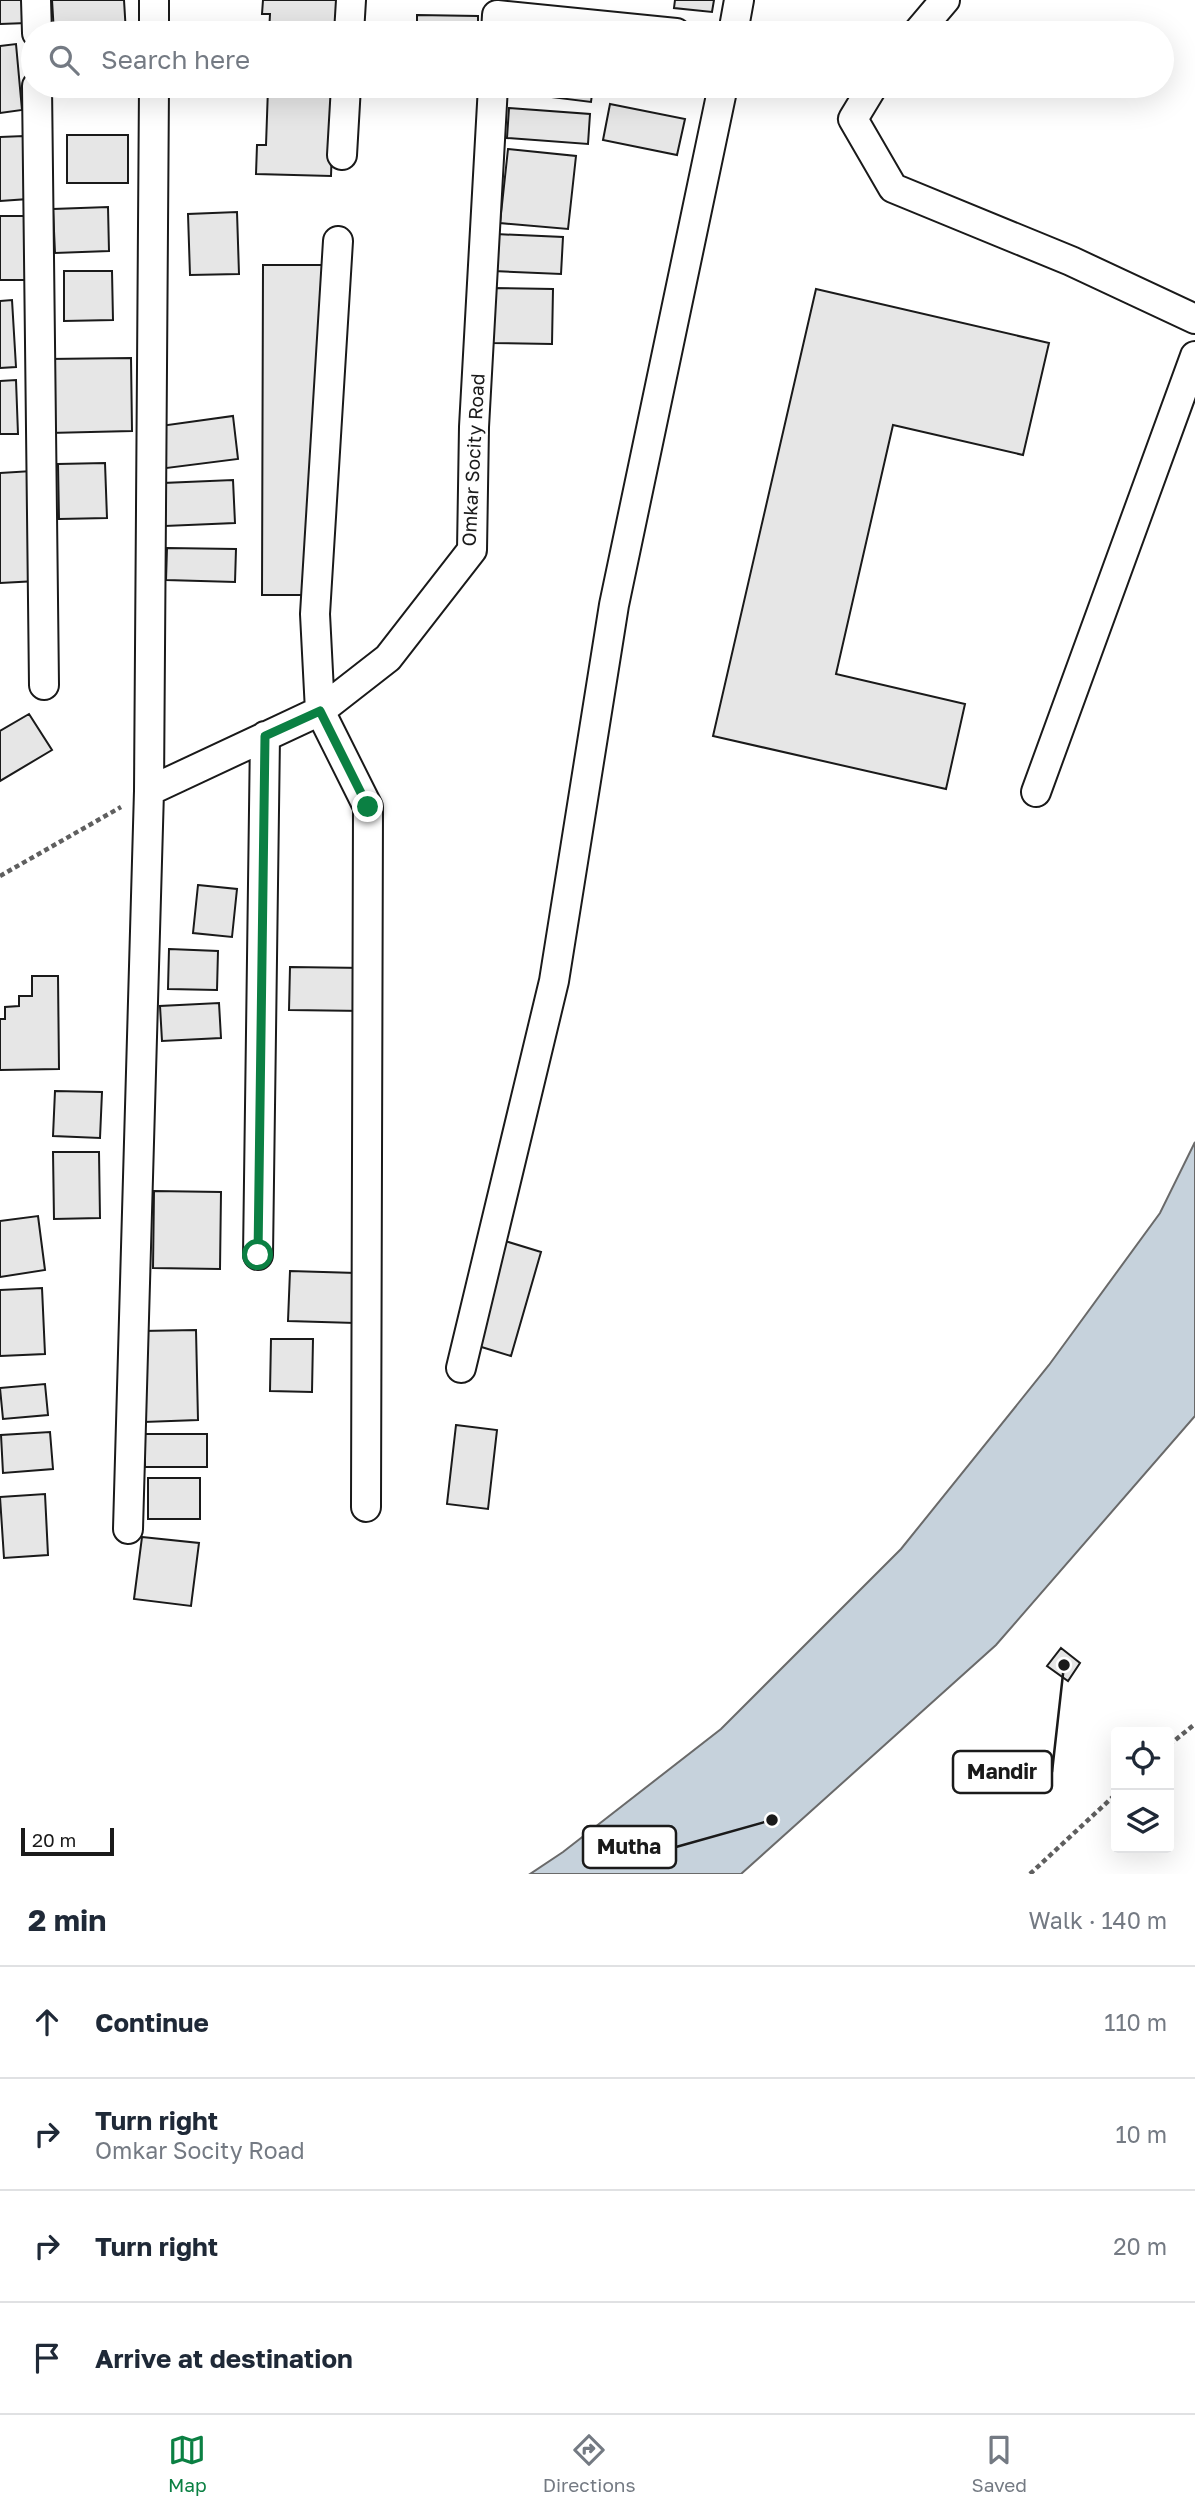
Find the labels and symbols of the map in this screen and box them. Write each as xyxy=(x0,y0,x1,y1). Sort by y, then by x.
street label: Omkar Socity Road xyxy=(456,373,489,547)
route end xyxy=(352,791,383,822)
route start xyxy=(242,1239,273,1270)
callout: Mandir xyxy=(953,1751,1052,1793)
text: Mandir xyxy=(967,1758,1037,1784)
scale bar xyxy=(21,1825,114,1857)
callout: Mutha xyxy=(583,1826,676,1868)
text: Mutha xyxy=(597,1833,661,1859)

